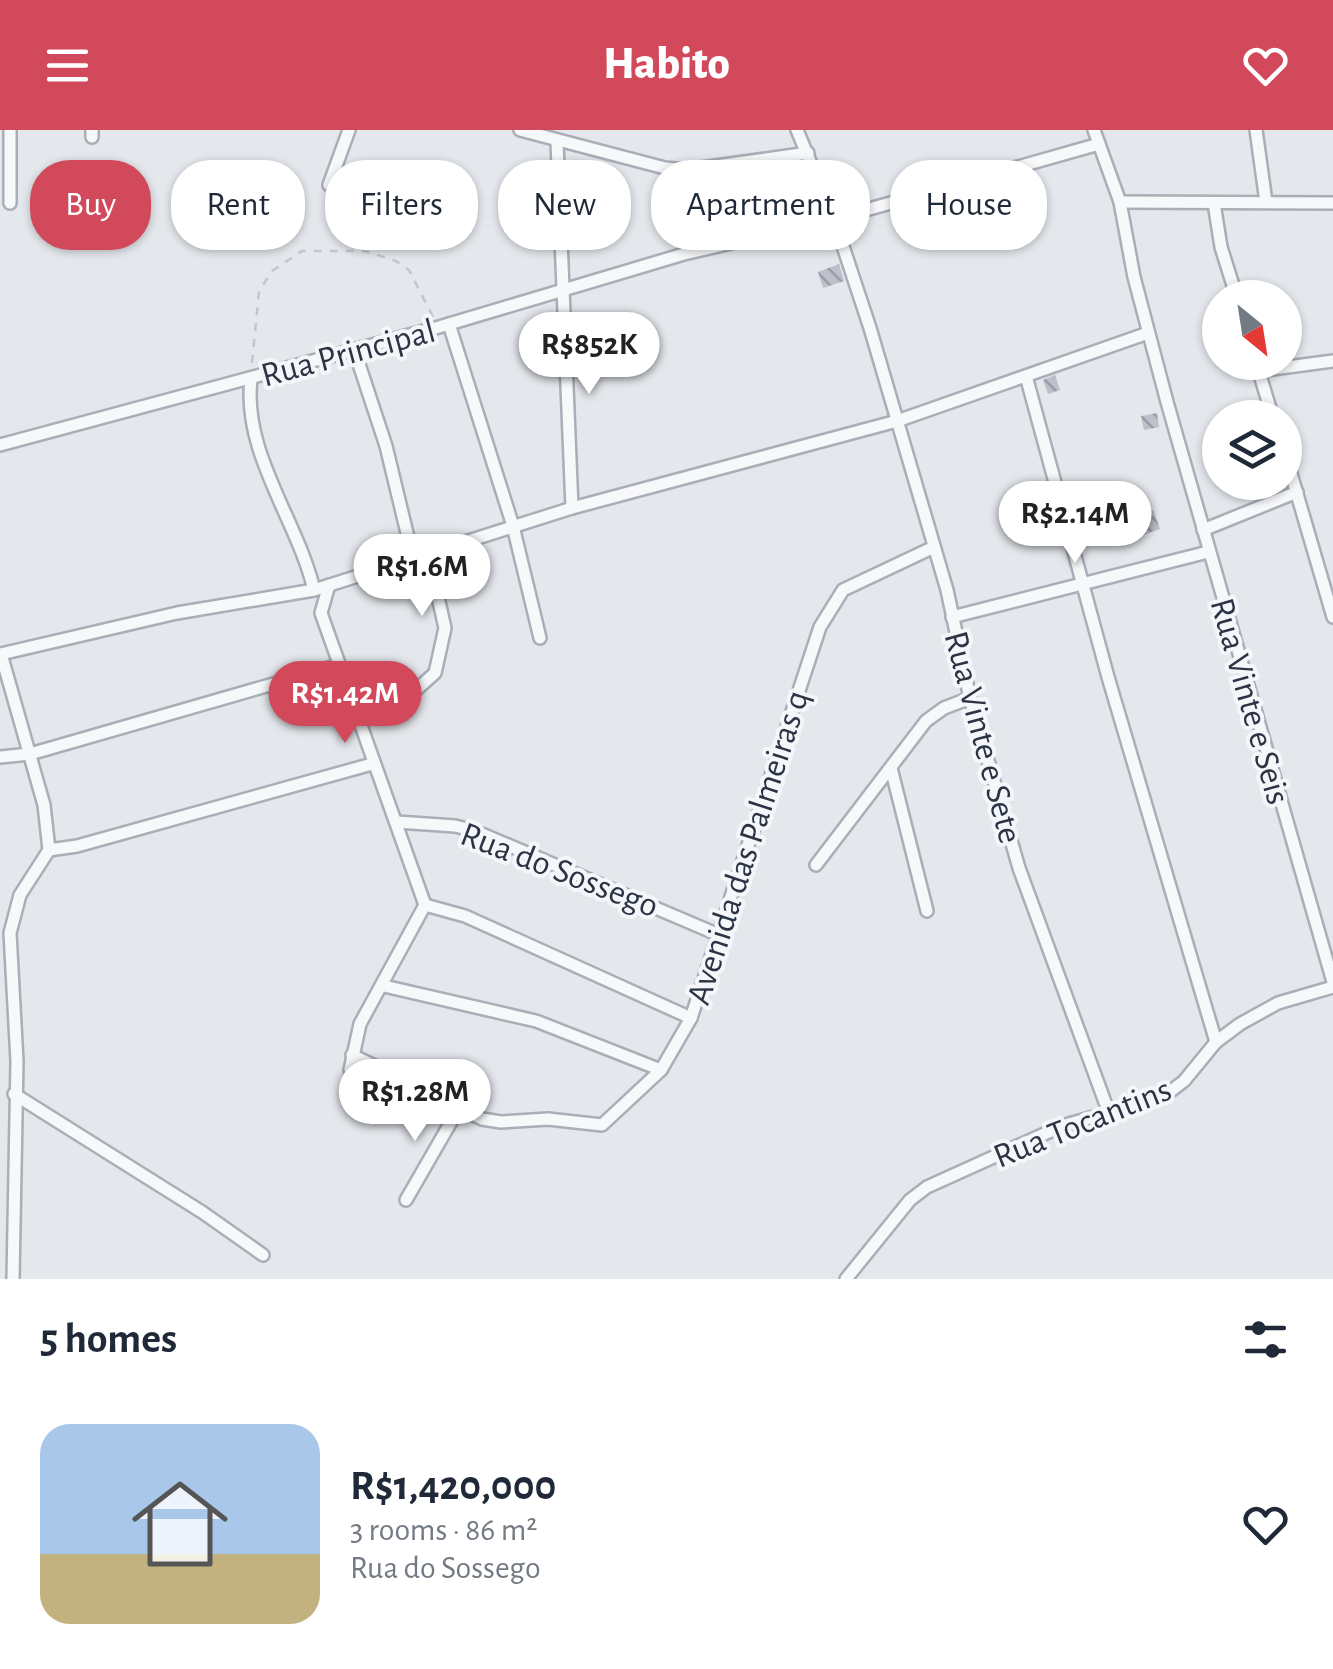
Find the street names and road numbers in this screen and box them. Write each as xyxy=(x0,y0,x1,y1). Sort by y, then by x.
street label: Rua Principal xyxy=(258,313,439,393)
street label: Rua Vinte e Seis xyxy=(1203,594,1296,808)
street label: Rua Vinte e Sete xyxy=(937,628,1028,847)
street label: Avenida das Palmeiras q xyxy=(681,686,816,1009)
street label: Rua do Sossego xyxy=(456,817,663,924)
street label: Rua Tocantins xyxy=(989,1072,1176,1175)

